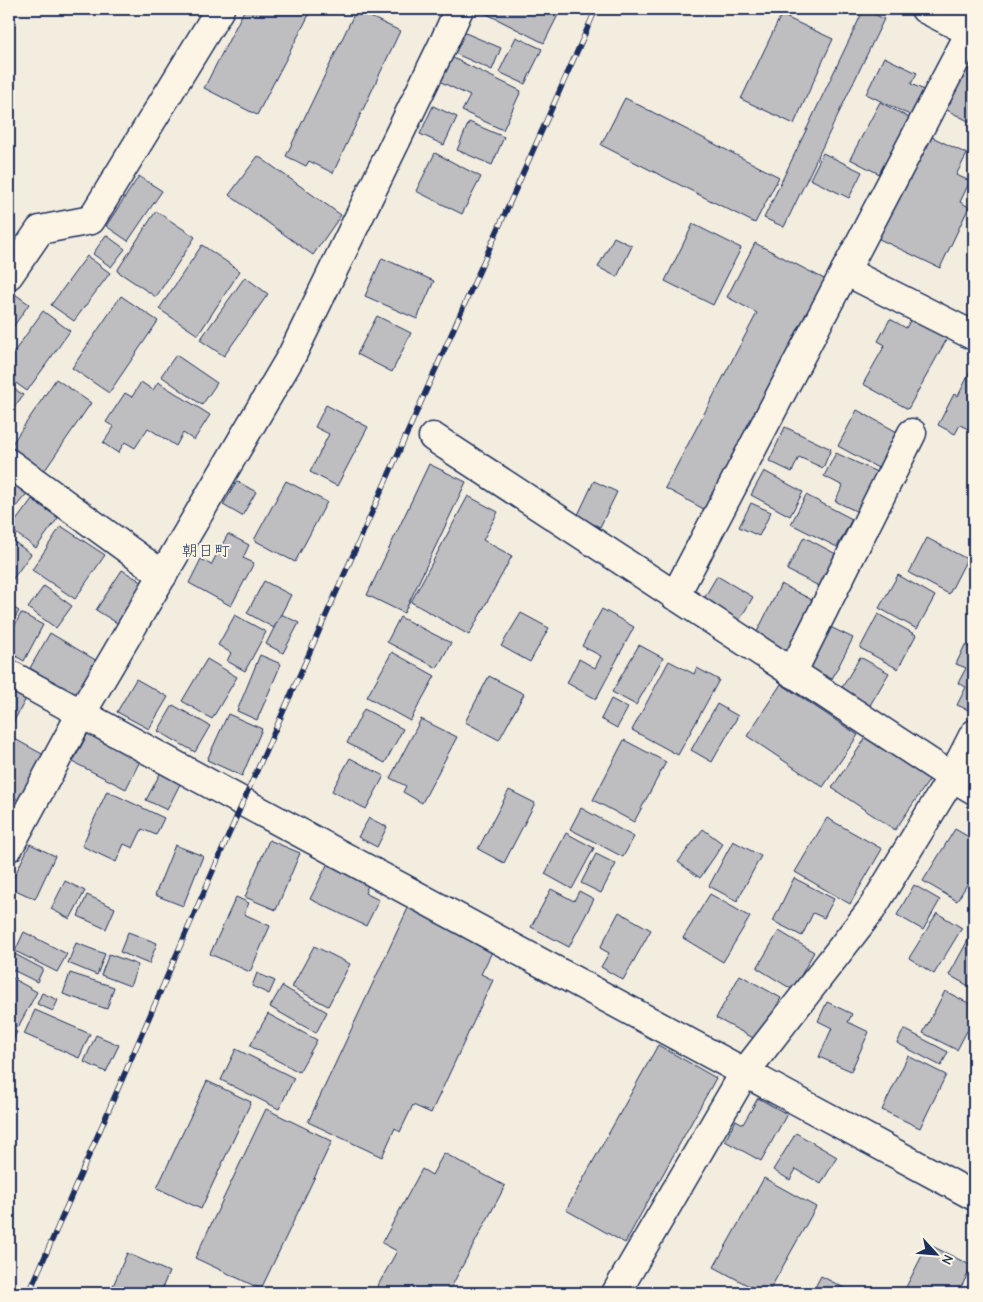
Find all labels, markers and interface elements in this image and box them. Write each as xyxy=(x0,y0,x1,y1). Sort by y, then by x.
district label: 朝日町 xyxy=(182,542,230,560)
north arrow xyxy=(910,1230,960,1280)
text: N xyxy=(938,1252,957,1267)

